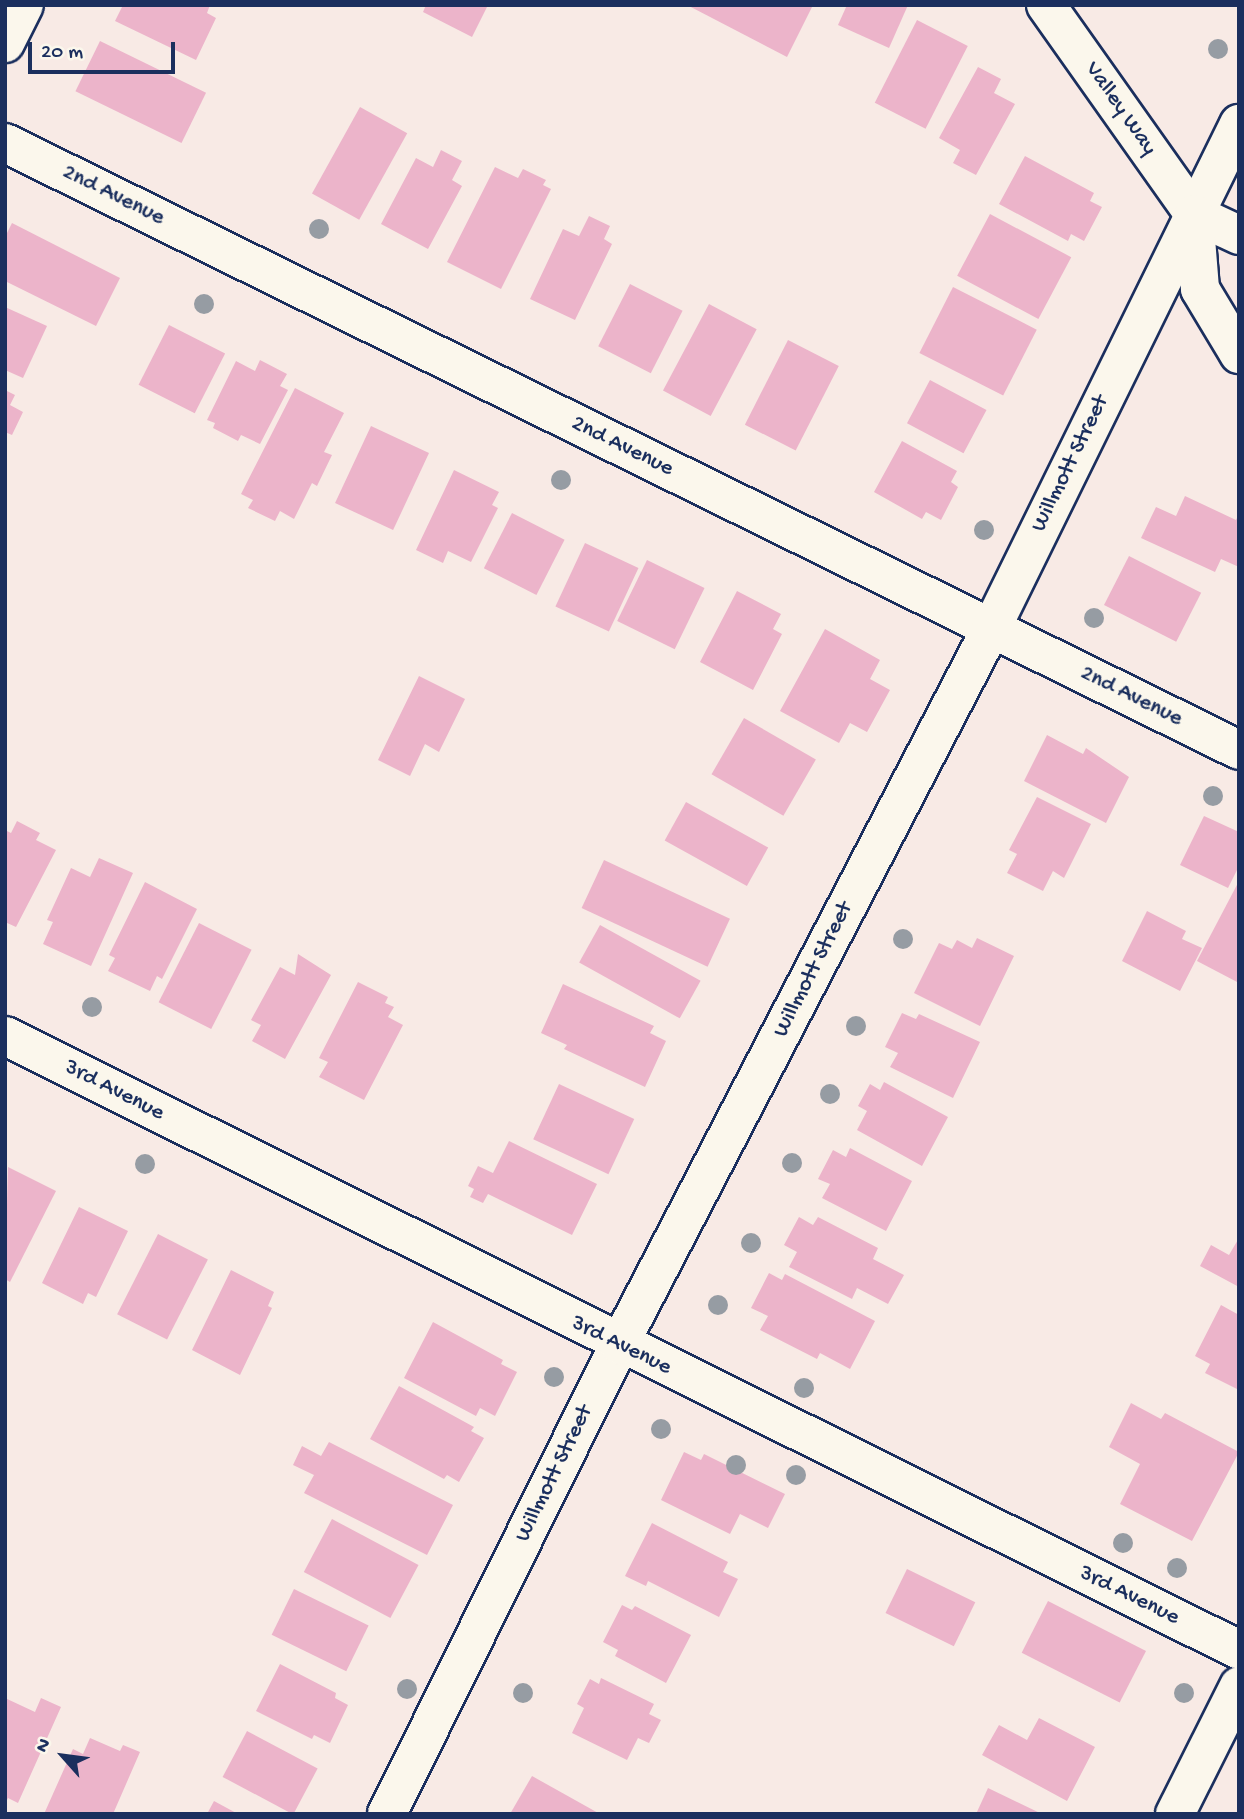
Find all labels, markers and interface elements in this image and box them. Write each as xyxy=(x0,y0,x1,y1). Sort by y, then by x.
scale bar xyxy=(32,28,178,72)
text: 20 m xyxy=(41,41,83,66)
street label: Valley Way xyxy=(1078,57,1162,161)
street label: 2nd Avenue xyxy=(57,159,169,233)
street label: Willmott Street xyxy=(1026,391,1116,537)
street label: 2nd Avenue xyxy=(566,410,678,484)
street label: 2nd Avenue xyxy=(1075,660,1187,734)
street label: Willmott Street xyxy=(768,898,860,1042)
street label: 3rd Avenue xyxy=(60,1054,168,1128)
street label: 3rd Avenue xyxy=(566,1310,676,1382)
street label: Willmott Street xyxy=(510,1401,600,1547)
street label: 3rd Avenue xyxy=(1074,1560,1184,1632)
north arrow xyxy=(28,1721,98,1791)
text: N xyxy=(31,1735,57,1757)

